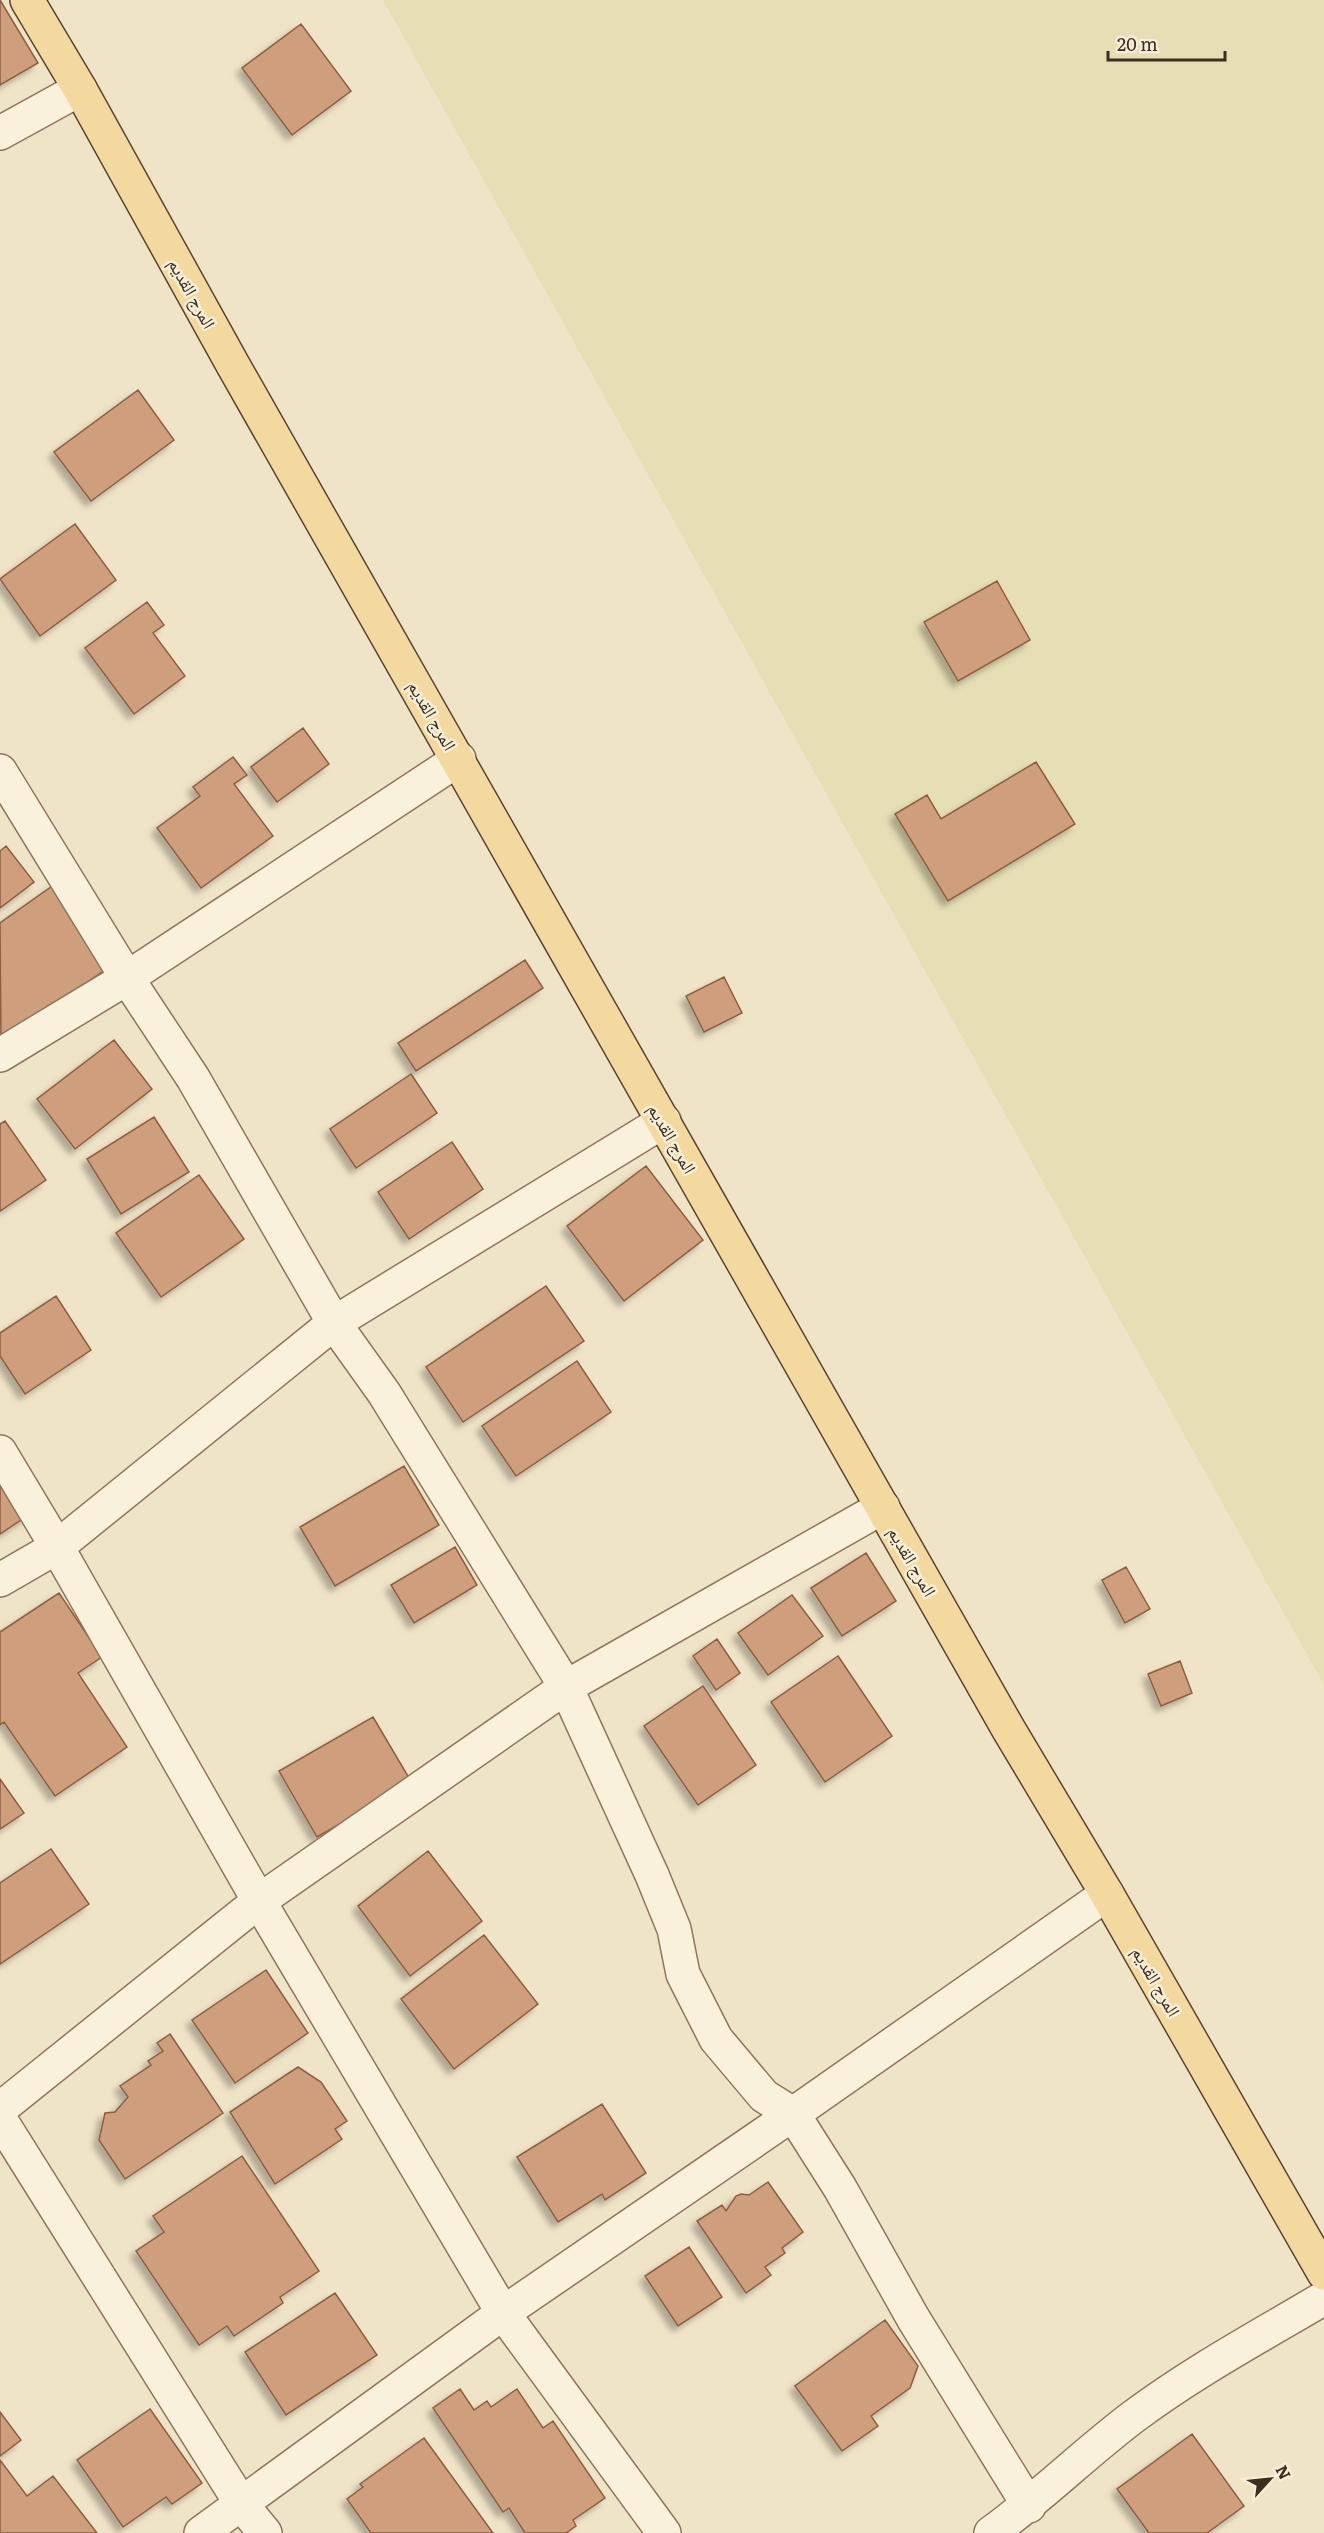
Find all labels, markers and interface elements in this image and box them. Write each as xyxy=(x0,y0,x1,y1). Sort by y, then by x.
scale bar xyxy=(1108,24,1225,62)
text: 20 m xyxy=(1117,30,1158,57)
street label: المرج القديم xyxy=(162,253,224,333)
street label: المرج القديم xyxy=(402,675,464,755)
street label: المرج القديم xyxy=(642,1098,704,1178)
street label: المرج القديم xyxy=(882,1521,944,1601)
street label: المرج القديم xyxy=(1126,1941,1188,2021)
north arrow xyxy=(1240,2449,1300,2509)
text: N xyxy=(1271,2460,1298,2483)

